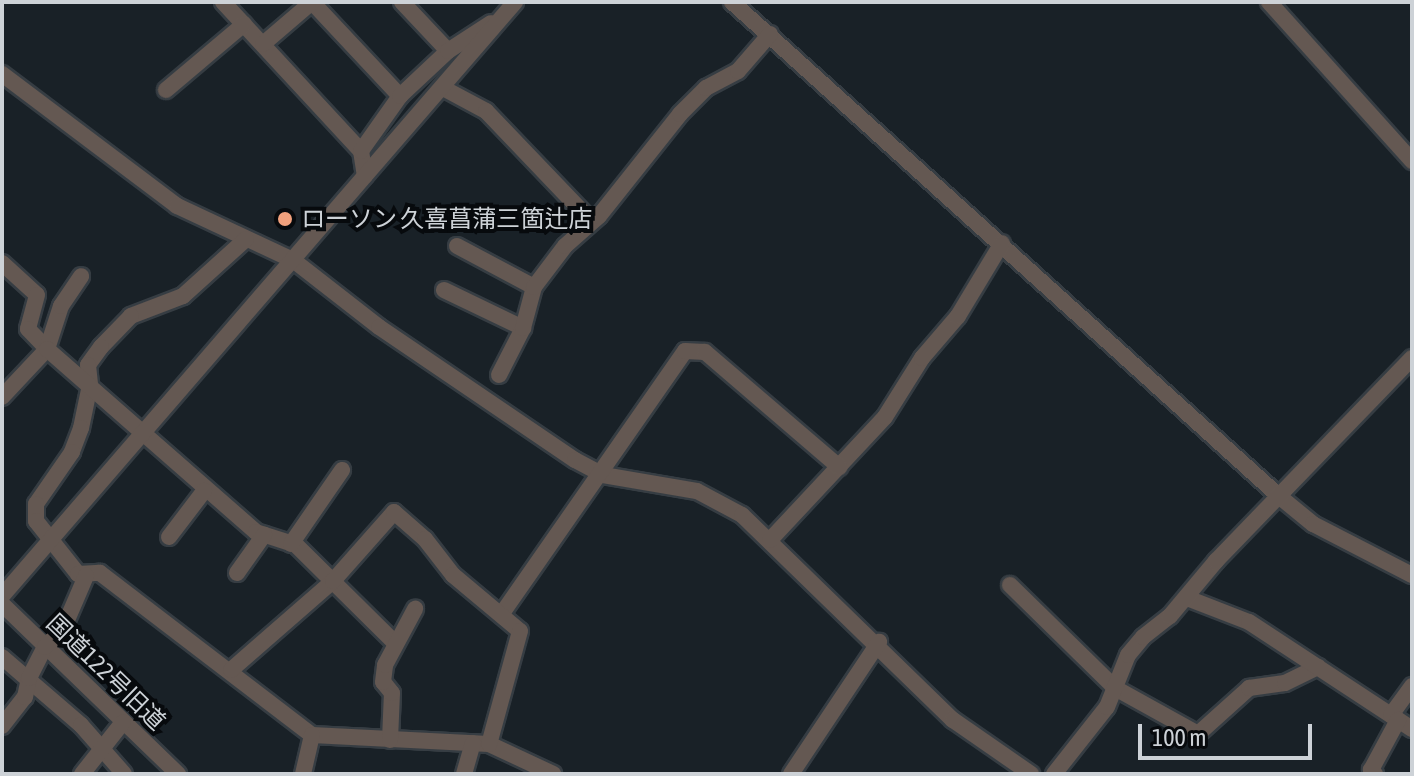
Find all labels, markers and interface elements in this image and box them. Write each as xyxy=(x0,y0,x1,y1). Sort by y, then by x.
place label: ローソン 久喜菖蒲三箇辻店 xyxy=(301,205,592,233)
marker: ローソン 久喜菖蒲三箇辻店 xyxy=(276,210,294,228)
street label: 国道122号旧道 xyxy=(41,608,171,736)
scale bar xyxy=(1142,708,1316,758)
text: 100 m xyxy=(1152,724,1206,751)

